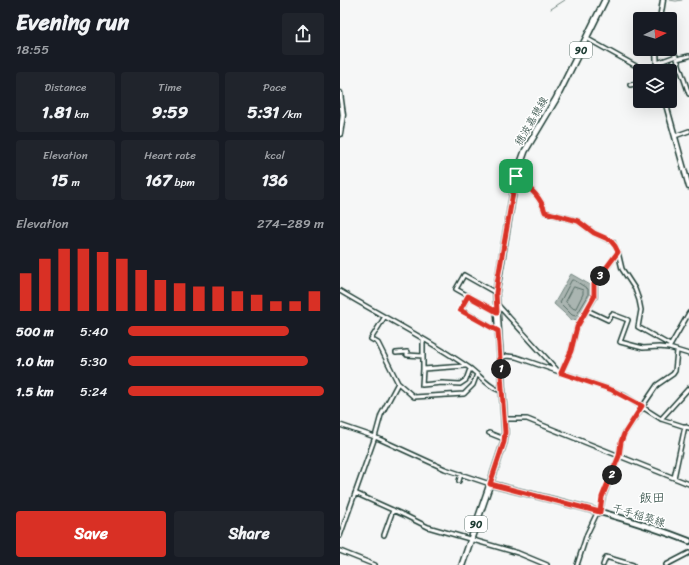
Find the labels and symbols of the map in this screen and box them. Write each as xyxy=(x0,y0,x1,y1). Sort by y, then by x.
north arrow xyxy=(633,12,677,56)
road number: 90 xyxy=(570,42,592,58)
street label: 穂波嘉穂線 xyxy=(509,93,553,150)
pin xyxy=(499,159,533,193)
pin: 3 xyxy=(590,266,610,286)
pin: 1 xyxy=(491,359,511,379)
pin: 2 xyxy=(602,465,622,485)
district label: 飯田 xyxy=(639,486,665,509)
street label: 千手稲築線 xyxy=(610,498,668,533)
road number: 90 xyxy=(465,516,487,532)

